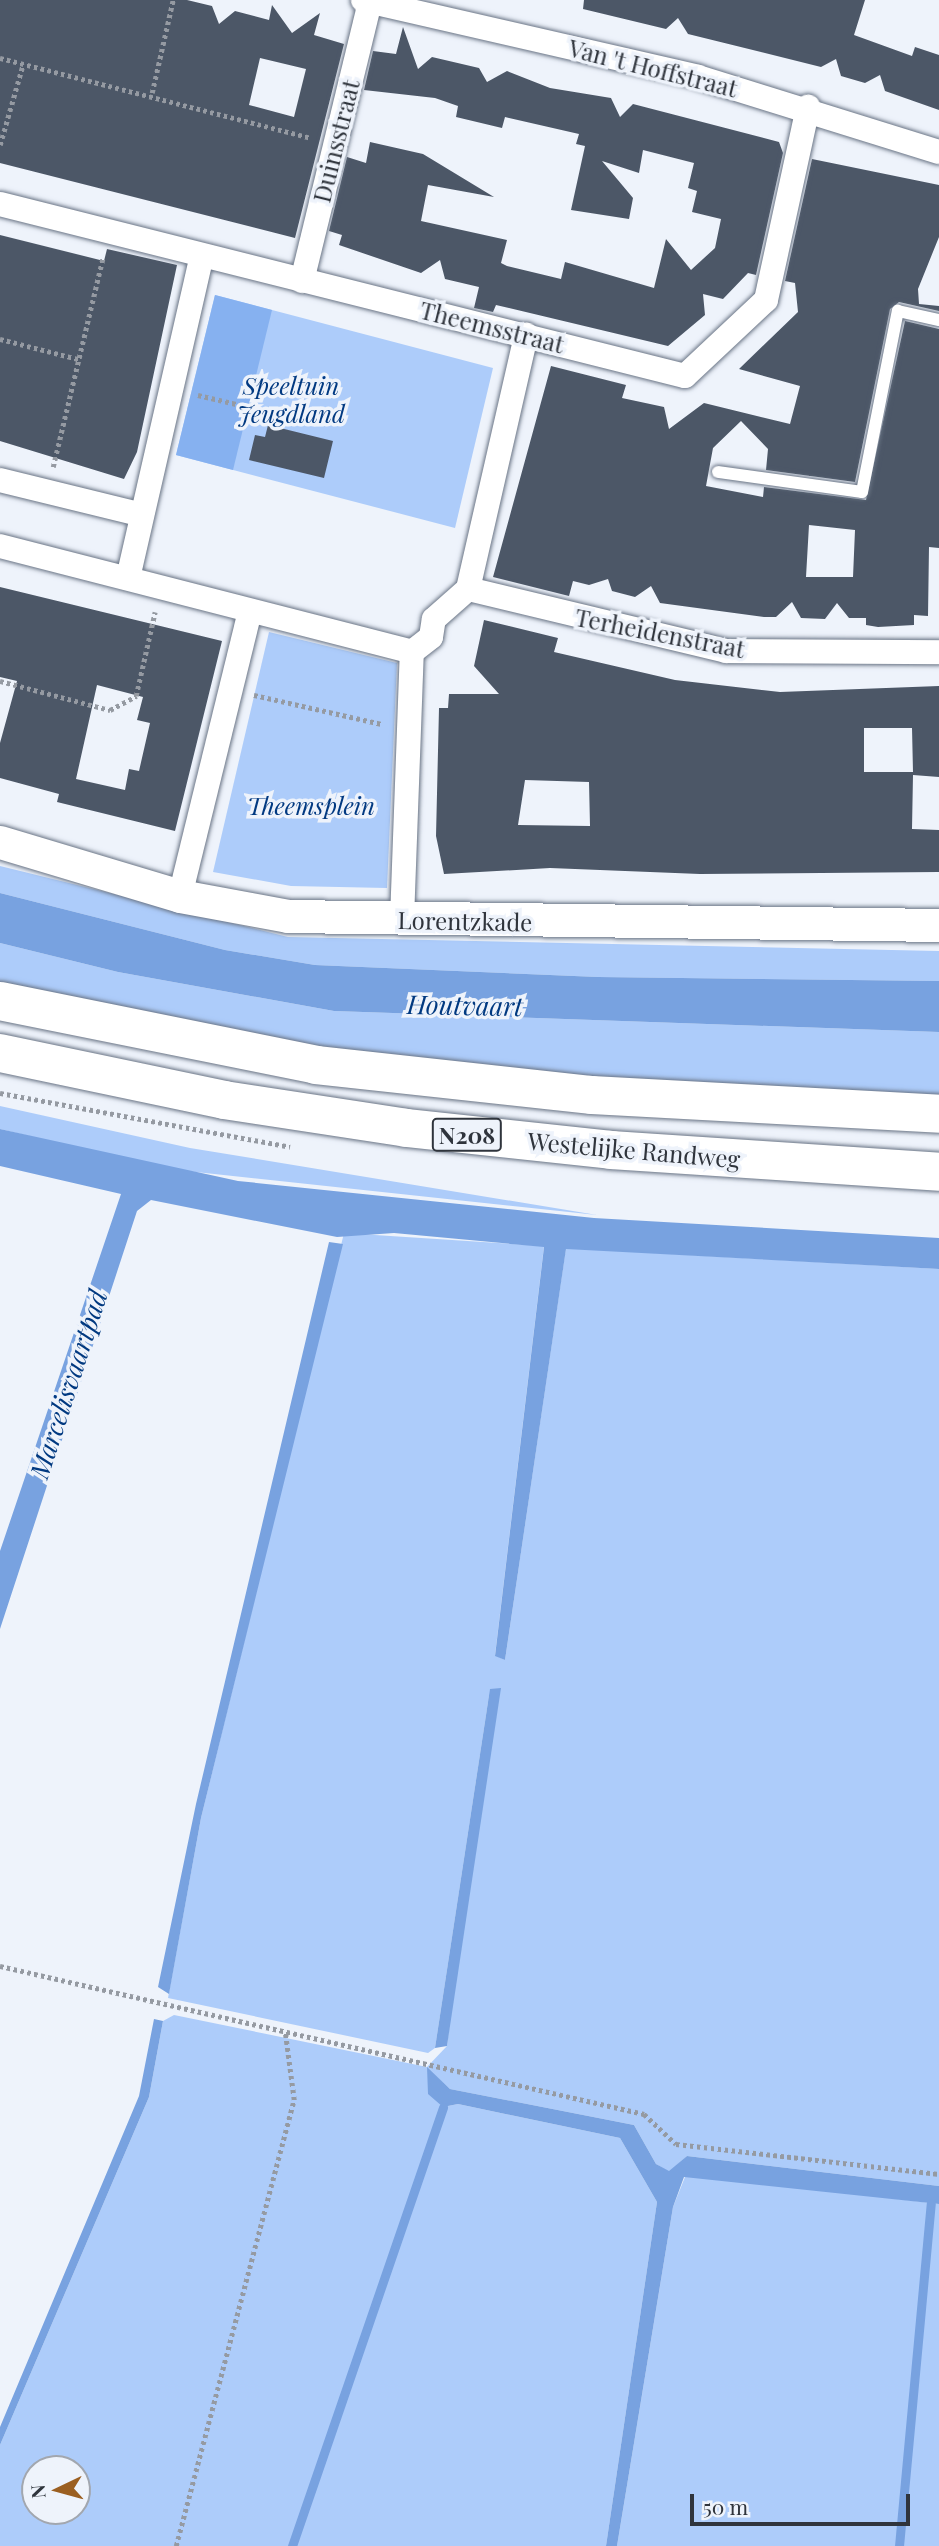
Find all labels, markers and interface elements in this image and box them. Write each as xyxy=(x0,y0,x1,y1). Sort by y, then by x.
street label: Van 't Hoffstraat xyxy=(565,33,741,103)
street label: Duinsstraat xyxy=(307,77,365,205)
street label: Theemsstraat xyxy=(417,295,567,359)
park label: Speeltuin Jeugdland xyxy=(237,372,345,428)
street label: Terheidenstraat xyxy=(573,602,747,664)
park label: Theemsplein xyxy=(247,792,375,820)
street label: Lorentzkade xyxy=(397,905,533,937)
water label: Houtvaart xyxy=(407,988,523,1022)
road number: N208 xyxy=(430,1116,504,1154)
street label: Westelijke Randweg xyxy=(526,1126,742,1174)
water label: Marcelisvaartpad xyxy=(23,1286,113,1482)
north arrow xyxy=(21,2455,91,2525)
scale bar xyxy=(694,2480,914,2524)
text: N xyxy=(24,2484,51,2500)
text: 50 m xyxy=(703,2492,748,2520)

